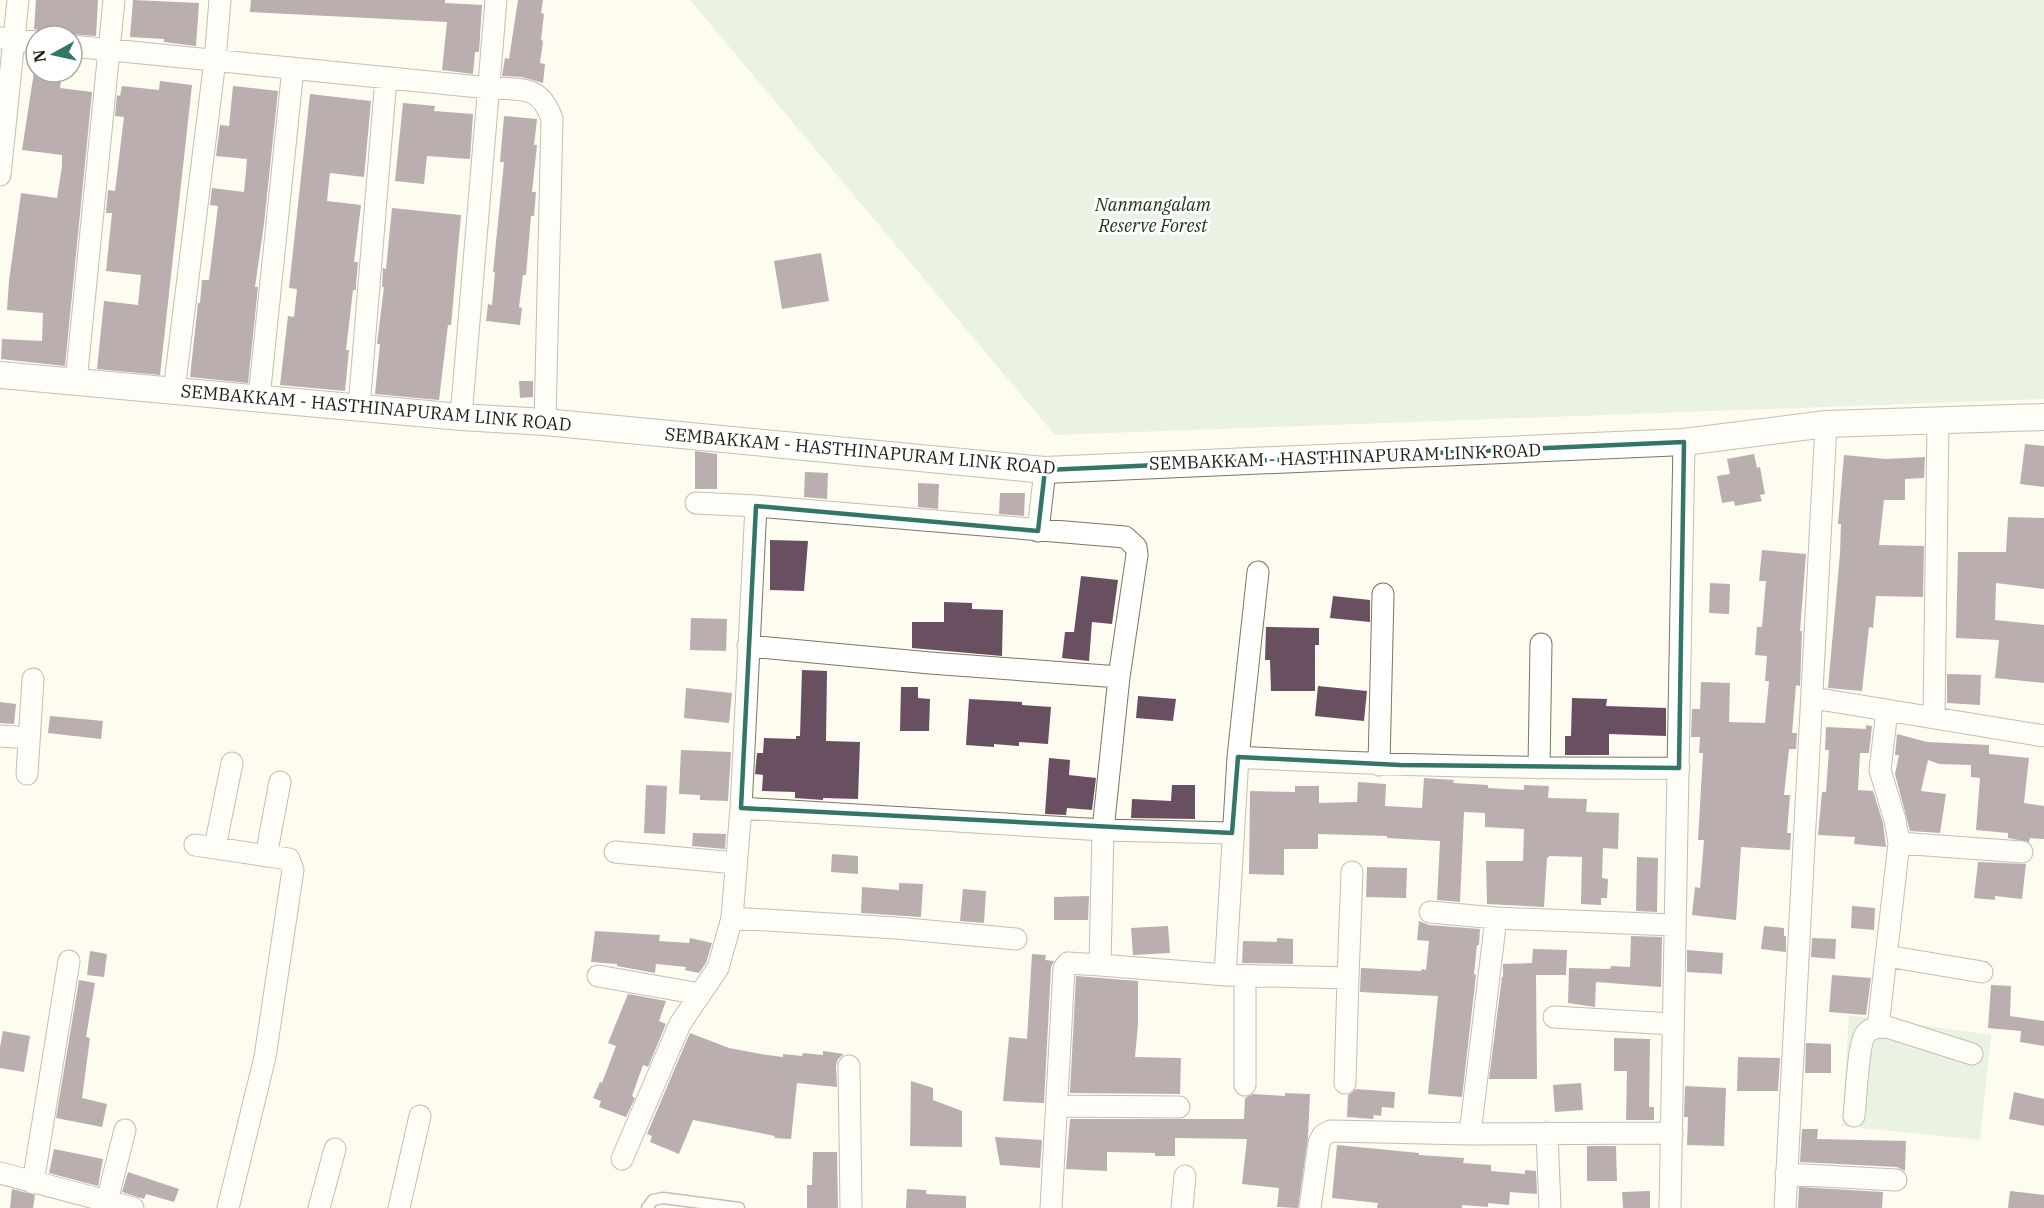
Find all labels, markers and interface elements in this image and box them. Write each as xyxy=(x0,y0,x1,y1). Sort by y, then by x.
north arrow xyxy=(24,24,84,84)
text: N xyxy=(28,48,50,64)
park label: Nanmangalam Reserve Forest xyxy=(1094,193,1211,237)
street label: SEMBAKKAM - HASTHINAPURAM LINK ROAD xyxy=(180,379,572,436)
street label: SEMBAKKAM - HASTHINAPURAM LINK ROAD xyxy=(664,422,1056,479)
street label: SEMBAKKAM - HASTHINAPURAM LINK ROAD xyxy=(1149,438,1541,475)

